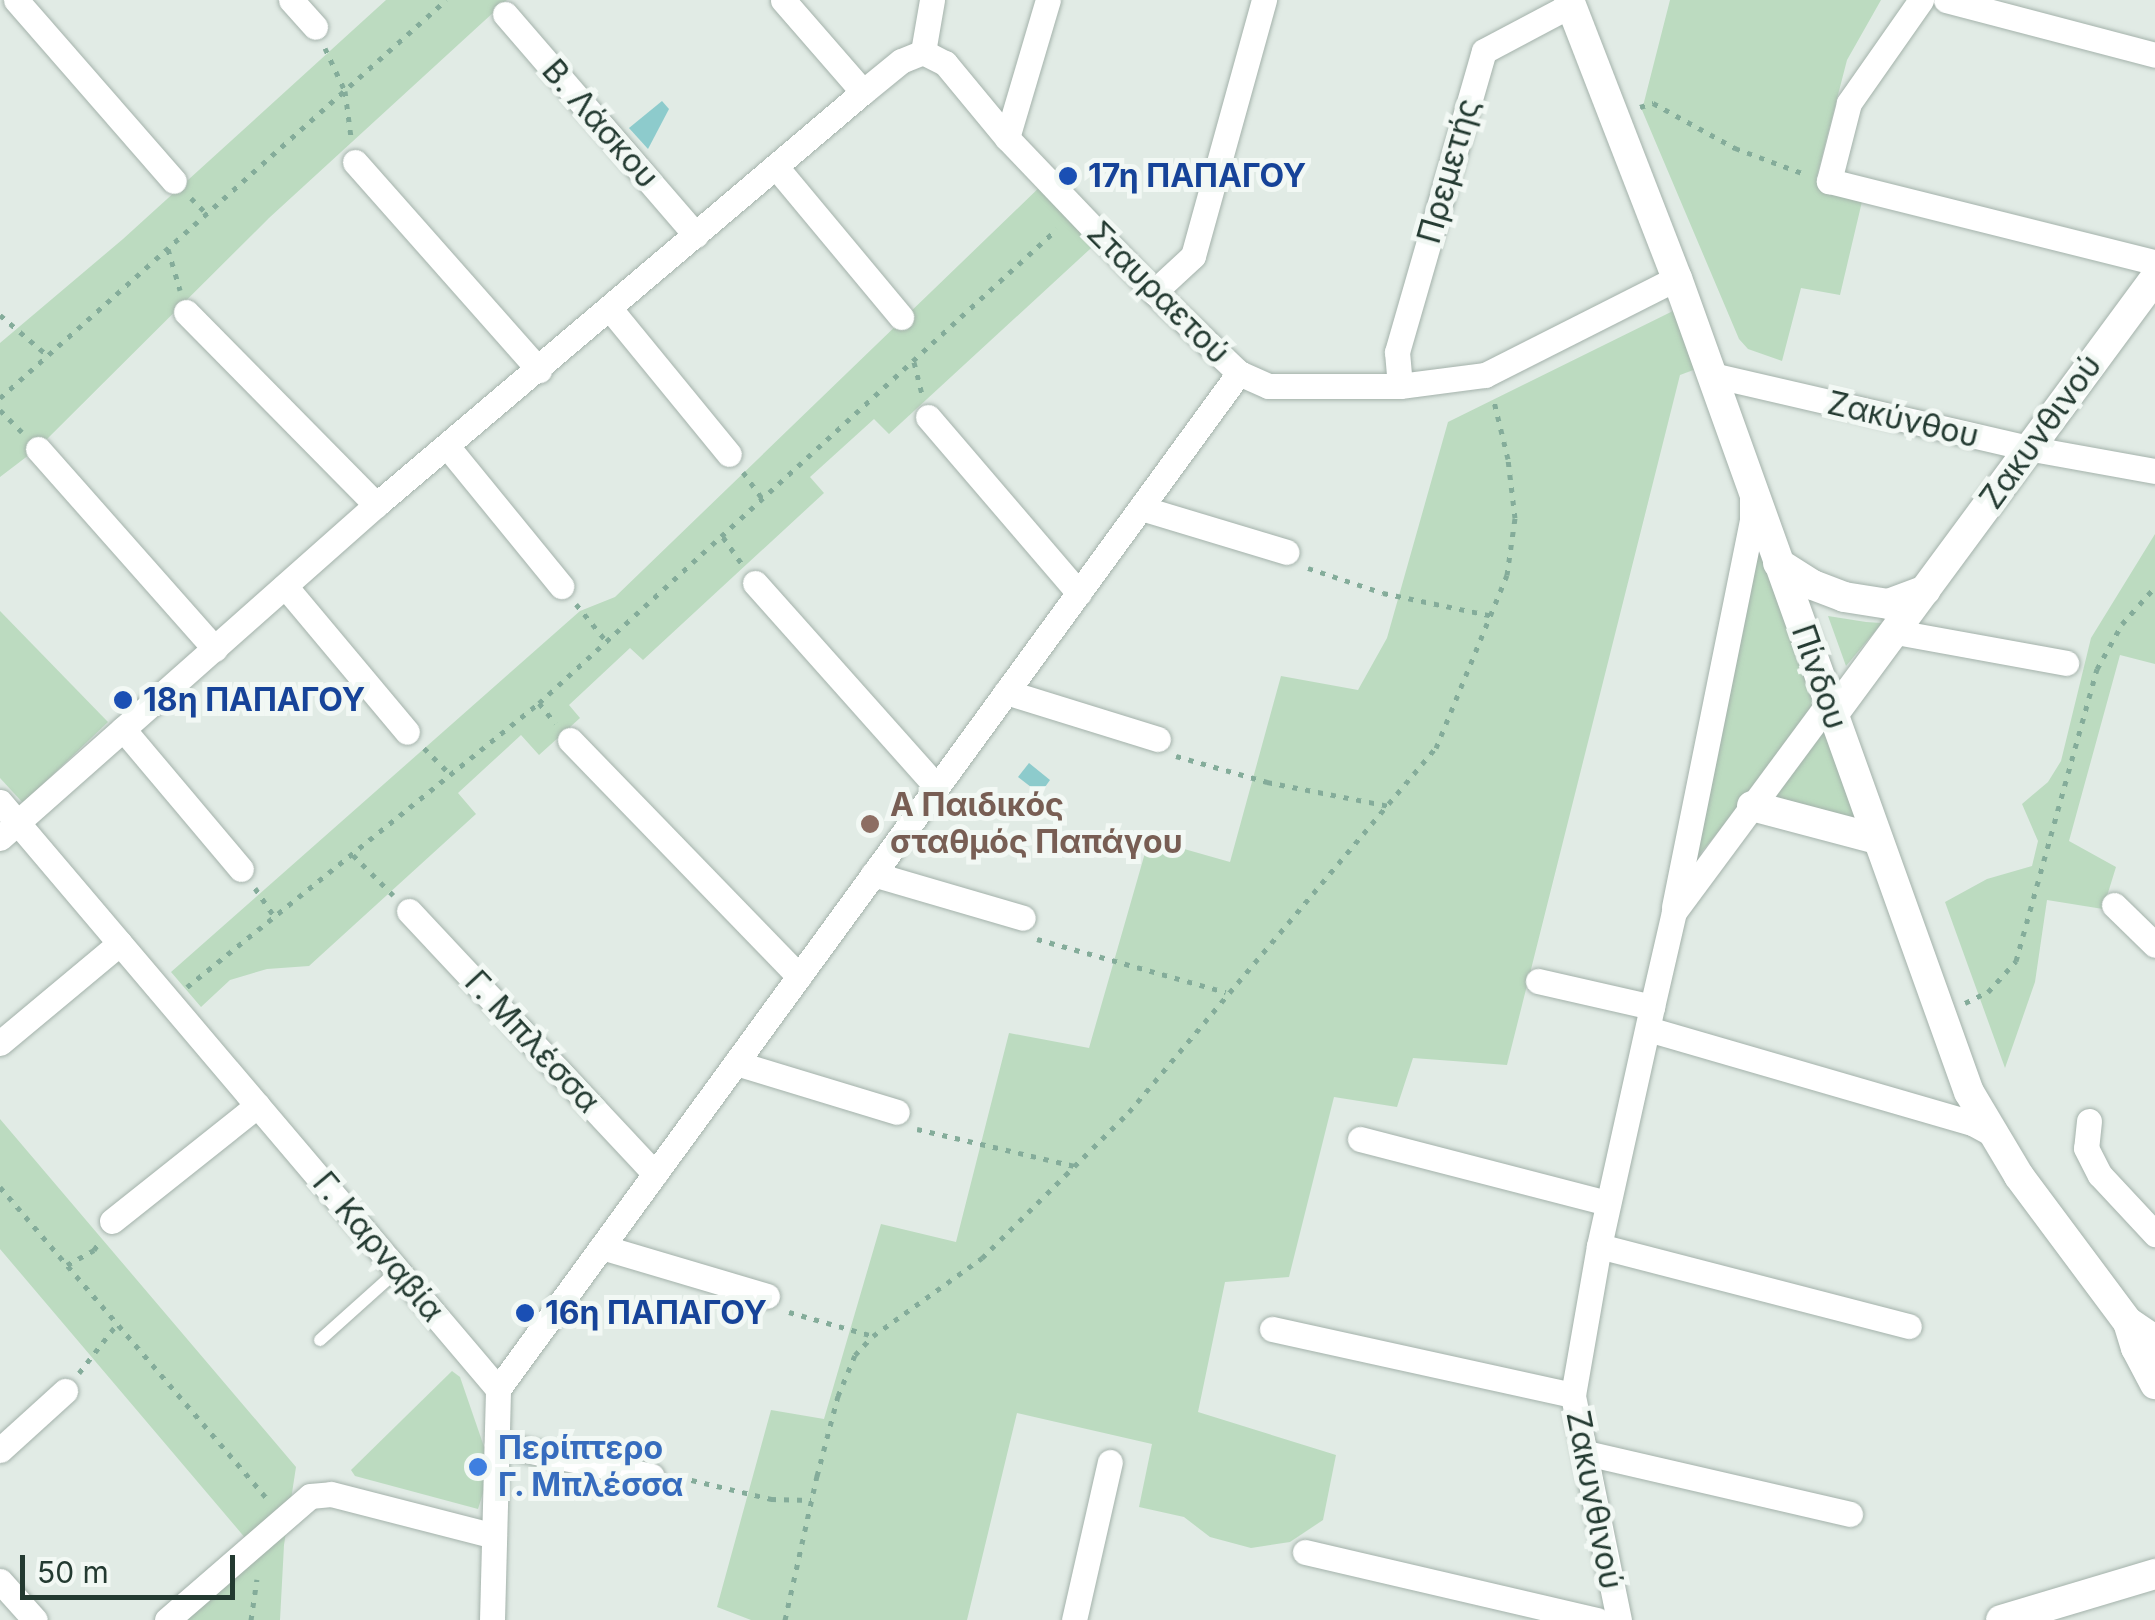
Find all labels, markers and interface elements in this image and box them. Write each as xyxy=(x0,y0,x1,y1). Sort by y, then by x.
street label: Β. Λάσκου xyxy=(534,52,666,196)
street label: Πρεμετής xyxy=(1410,94,1488,248)
place label: 17η ΠΑΠΑΓΟΥ xyxy=(1088,157,1306,195)
marker: 17η ΠΑΠΑΓΟΥ xyxy=(1057,165,1079,187)
street label: Σταυραετού xyxy=(1079,214,1237,372)
street label: Ζακυνθινού xyxy=(1972,348,2110,516)
street label: Ζακύνθου xyxy=(1824,384,1982,456)
street label: Πίνδου xyxy=(1783,620,1855,734)
place label: 18η ΠΑΠΑΓΟΥ xyxy=(143,681,365,719)
marker: 18η ΠΑΠΑΓΟΥ xyxy=(112,689,134,711)
place label: Α Παιδικός σταθμός Παπάγου xyxy=(890,787,1183,862)
marker: Α Παιδικός σταθμός Παπάγου xyxy=(859,813,881,835)
street label: Γ. Μπλέσσα xyxy=(457,963,607,1121)
street label: Γ. Καρναβία xyxy=(304,1165,452,1329)
place label: 16η ΠΑΠΑΓΟΥ xyxy=(545,1294,767,1332)
marker: 16η ΠΑΠΑΓΟΥ xyxy=(514,1302,536,1324)
street label: Ζακυνθινού xyxy=(1558,1408,1630,1592)
place label: Περίπτερο Γ. Μπλέσσα xyxy=(498,1430,684,1505)
marker: Περίπτερο Γ. Μπλέσσα xyxy=(467,1456,489,1478)
scale bar xyxy=(25,1535,240,1597)
text: 50 m xyxy=(37,1554,109,1590)

